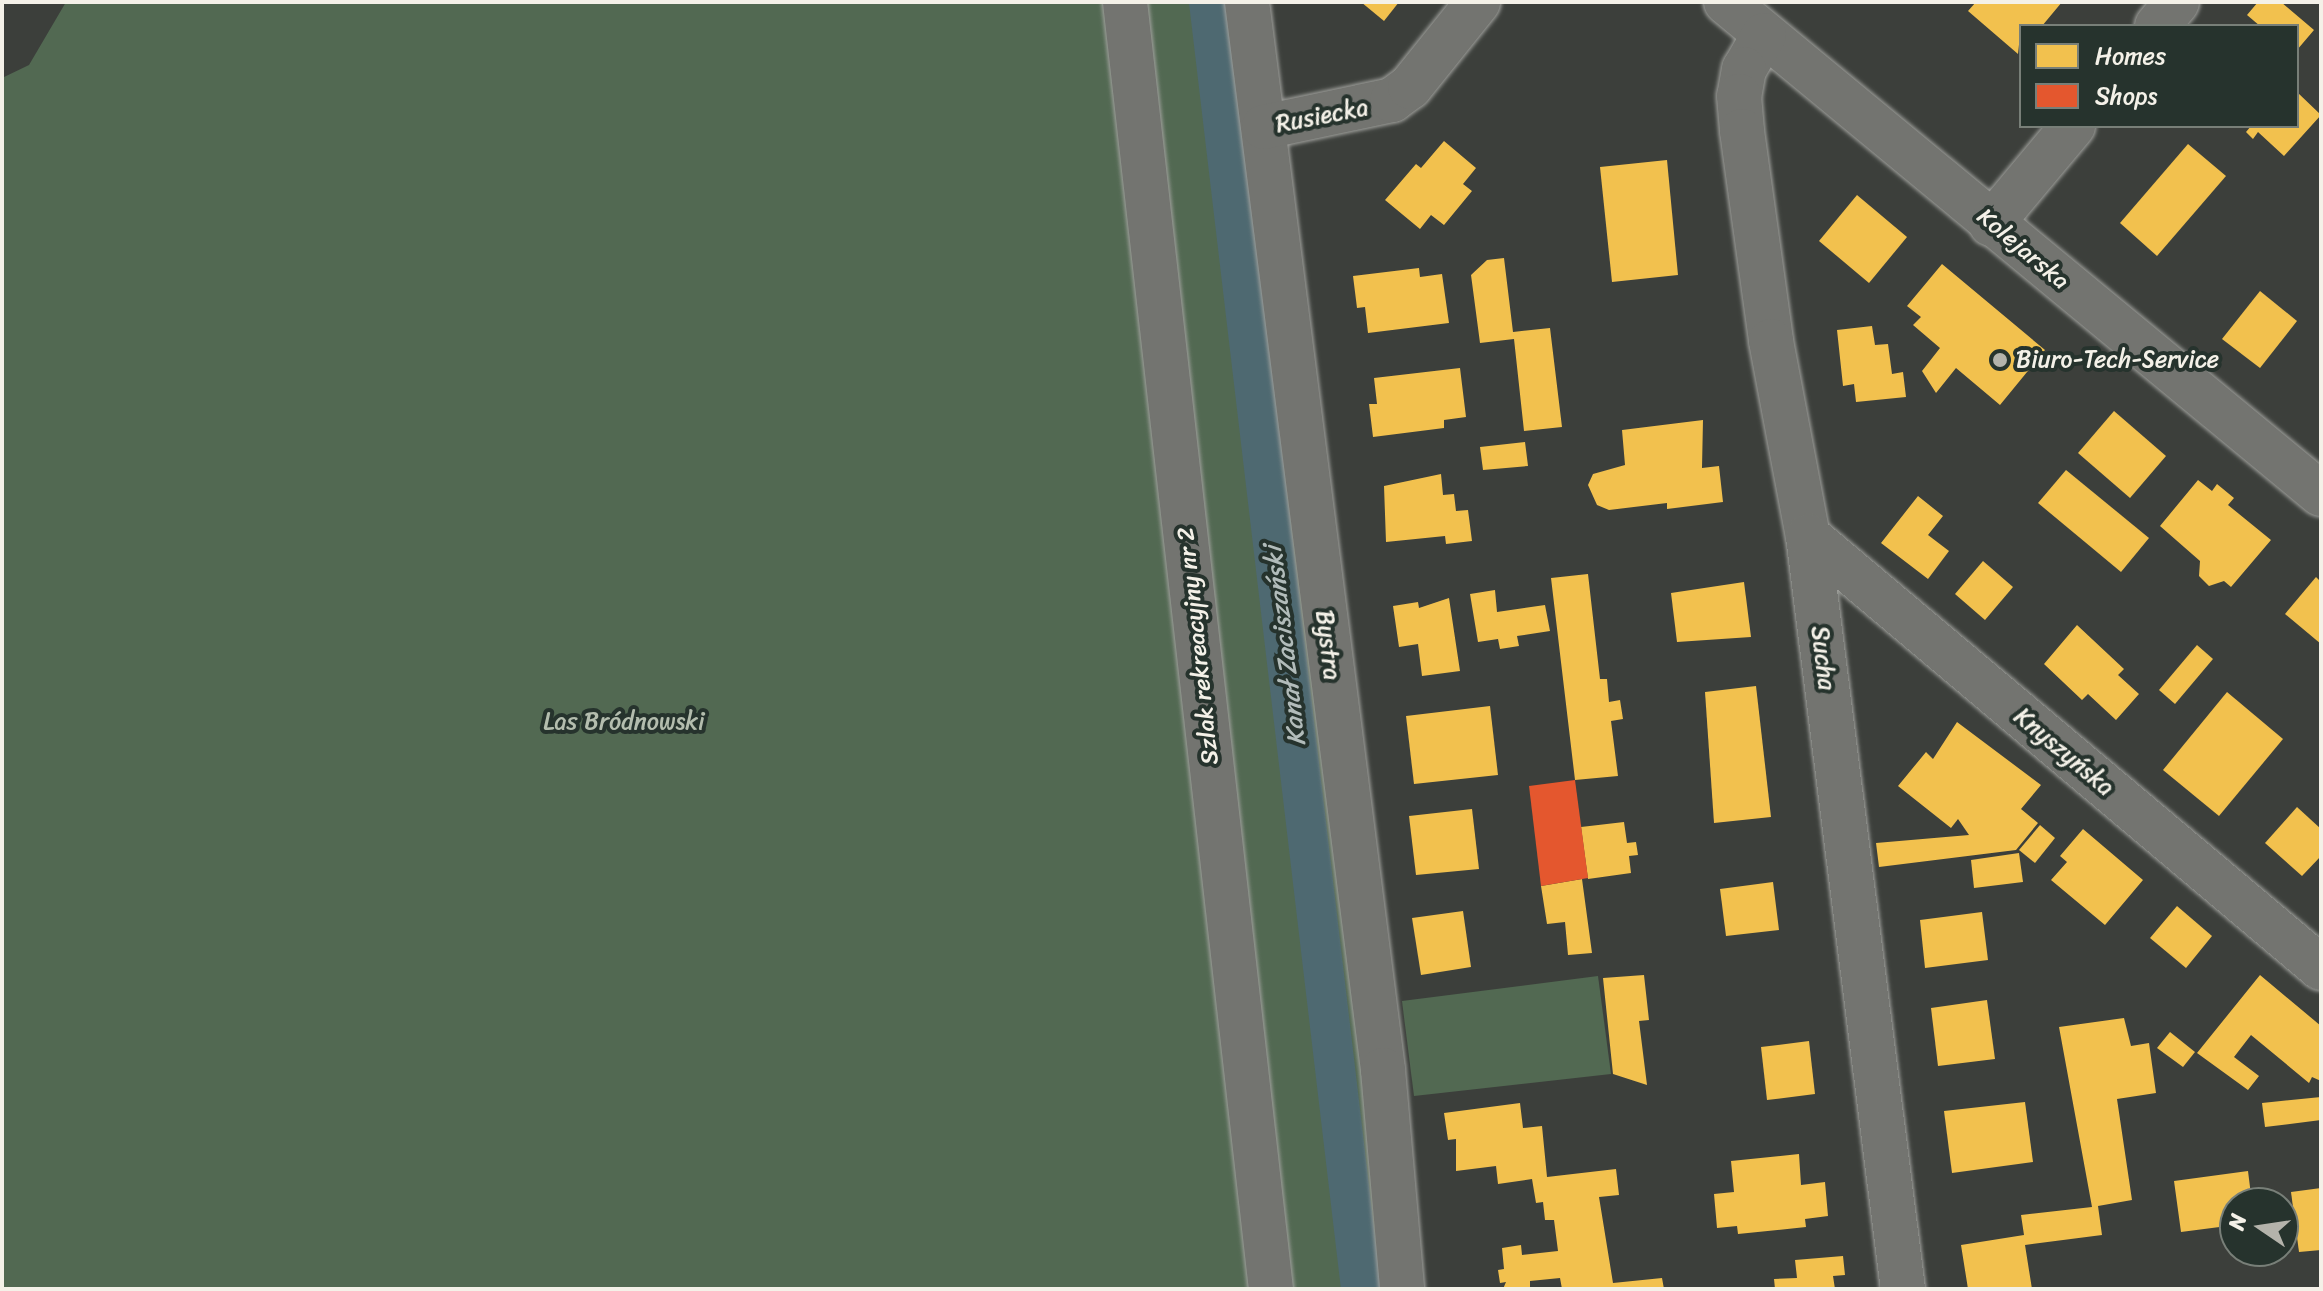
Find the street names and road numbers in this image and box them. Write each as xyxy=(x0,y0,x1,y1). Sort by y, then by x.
street label: Rusiecka xyxy=(1273,93,1371,139)
street label: Kolejarska xyxy=(1971,202,2075,296)
street label: Szlak rekreacyjny nr 2 xyxy=(1171,525,1225,767)
street label: Bystra xyxy=(1309,608,1347,682)
street label: Sucha xyxy=(1805,624,1841,692)
street label: Knyszyńska xyxy=(2008,702,2120,802)

